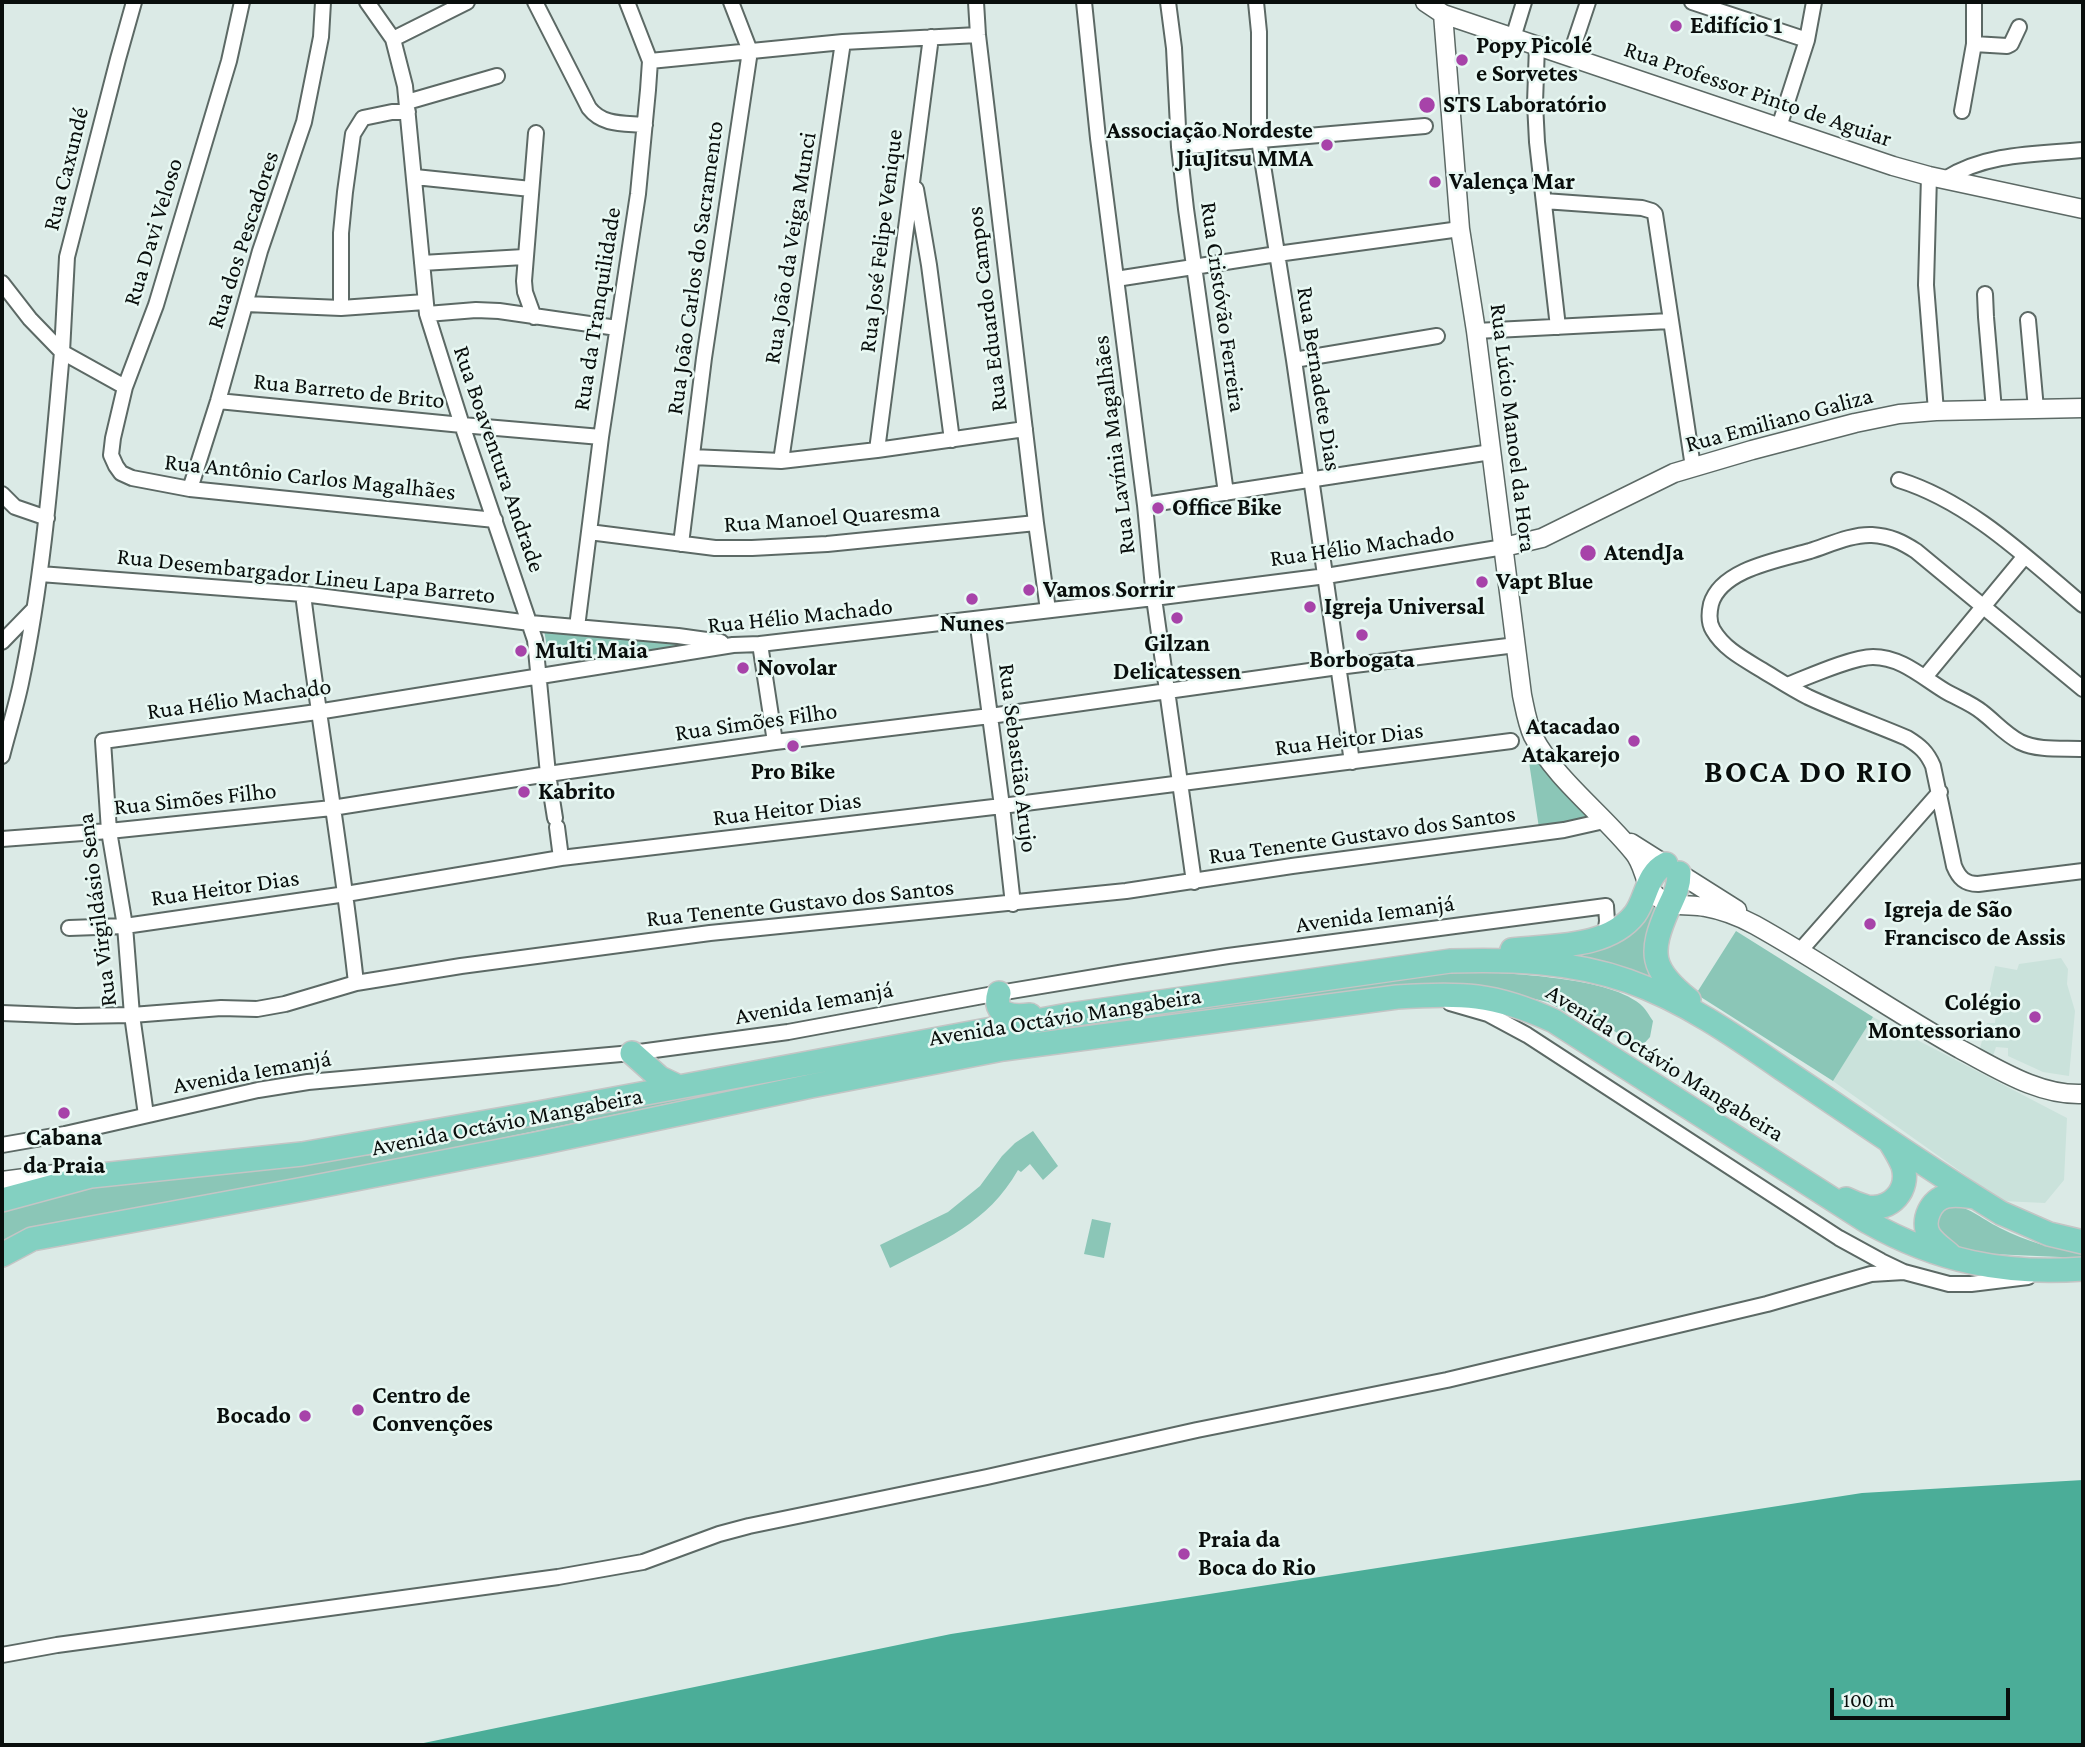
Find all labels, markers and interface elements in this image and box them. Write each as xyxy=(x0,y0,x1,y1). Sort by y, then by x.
place label: Edifício 1 xyxy=(1690,12,1782,40)
marker: Edifício 1 xyxy=(1668,18,1684,34)
place label: Popy Picolé e Sorvetes xyxy=(1476,32,1592,88)
street label: Rua Professor Pinto de Aguiar xyxy=(1620,35,1896,153)
marker: Popy Picolé e Sorvetes xyxy=(1454,52,1470,68)
place label: STS Laboratório xyxy=(1443,91,1607,119)
marker: STS Laboratório xyxy=(1417,95,1437,115)
street label: Rua Caxundé xyxy=(37,104,95,234)
place label: Associação Nordeste JiuJitsu MMA xyxy=(1107,117,1313,173)
street label: Rua João Carlos do Sacramento xyxy=(660,119,730,417)
street label: Rua José Felipe Venique xyxy=(853,128,909,354)
street label: Rua João da Veiga Munci xyxy=(757,130,823,366)
marker: Associação Nordeste JiuJitsu MMA xyxy=(1319,137,1335,153)
street label: Rua dos Pescadores xyxy=(201,148,285,332)
street label: Rua Davi Veloso xyxy=(117,155,189,309)
place label: Valença Mar xyxy=(1449,168,1575,196)
marker: Valença Mar xyxy=(1427,174,1443,190)
street label: Rua Cristóvão Ferreira xyxy=(1194,200,1252,414)
street label: Rua da Tranquilidade xyxy=(567,205,627,413)
street label: Rua Eduardo Campos xyxy=(960,205,1014,413)
street label: Rua Bernadete Dias xyxy=(1290,285,1348,473)
street label: Rua Lúcio Manoel da Hora xyxy=(1483,302,1543,554)
street label: Rua Lavínia Magalhães xyxy=(1086,334,1142,556)
street label: Rua Boaventura Andrade xyxy=(447,342,551,576)
street label: Rua Barreto de Brito xyxy=(252,367,446,415)
street label: Rua Emiliano Galiza xyxy=(1682,381,1876,459)
street label: Rua Antônio Carlos Magalhães xyxy=(163,447,457,507)
place label: Office Bike xyxy=(1172,494,1282,522)
street label: Rua Manoel Quaresma xyxy=(723,495,941,539)
marker: Office Bike xyxy=(1150,500,1166,516)
street label: Rua Hélio Machado xyxy=(1268,519,1456,573)
place label: AtendJa xyxy=(1604,539,1684,567)
street label: Rua Desembargador Lineu Lapa Barreto xyxy=(116,542,496,610)
marker: AtendJa xyxy=(1578,543,1598,563)
place label: Vapt Blue xyxy=(1496,568,1593,596)
marker: Vapt Blue xyxy=(1474,574,1490,590)
place label: Vamos Sorrir xyxy=(1043,576,1175,604)
marker: Vamos Sorrir xyxy=(1021,582,1037,598)
marker: Nunes xyxy=(964,591,980,607)
street label: Rua Hélio Machado xyxy=(706,592,894,640)
place label: Igreja Universal xyxy=(1324,593,1485,621)
marker: Igreja Universal xyxy=(1302,599,1318,615)
place label: Nunes xyxy=(940,610,1004,638)
marker: Gilzan Delicatessen xyxy=(1169,610,1185,626)
marker: Borbogata xyxy=(1354,627,1370,643)
place label: Gilzan Delicatessen xyxy=(1113,630,1241,686)
place label: Multi Maia xyxy=(535,637,648,665)
marker: Multi Maia xyxy=(513,643,529,659)
place label: Borbogata xyxy=(1309,646,1415,674)
place label: Novolar xyxy=(757,654,837,682)
marker: Novolar xyxy=(735,660,751,676)
street label: Rua Sebastião Arujo xyxy=(992,662,1044,854)
street label: Rua Hélio Machado xyxy=(145,672,333,726)
street label: Rua Simões Filho xyxy=(673,696,839,748)
place label: Atacadao Atakarejo xyxy=(1522,713,1620,769)
street label: Rua Heitor Dias xyxy=(1273,716,1425,762)
marker: Atacadao Atakarejo xyxy=(1626,733,1642,749)
marker: Pro Bike xyxy=(785,738,801,754)
district label: BOCA DO RIO xyxy=(1705,753,1913,791)
place label: Pro Bike xyxy=(751,758,835,786)
street label: Rua Simões Filho xyxy=(112,776,278,822)
place label: Kabrito xyxy=(538,778,615,806)
marker: Kabrito xyxy=(516,784,532,800)
street label: Rua Heitor Dias xyxy=(711,786,863,832)
street label: Rua Tenente Gustavo dos Santos xyxy=(1207,799,1517,871)
street label: Rua Virgildásio Sena xyxy=(71,812,123,1008)
street label: Rua Heitor Dias xyxy=(149,863,301,913)
street label: Rua Tenente Gustavo dos Santos xyxy=(645,873,955,933)
street label: Avenida Iemanjá xyxy=(1294,889,1456,939)
place label: Igreja de São Francisco de Assis xyxy=(1884,896,2066,952)
marker: Igreja de São Francisco de Assis xyxy=(1862,916,1878,932)
street label: Avenida Iemanjá xyxy=(733,975,895,1031)
street label: Avenida Octávio Mangabeira xyxy=(1541,978,1789,1148)
street label: Avenida Octávio Mangabeira xyxy=(927,981,1203,1053)
place label: Colégio Montessoriano xyxy=(1868,989,2021,1045)
marker: Colégio Montessoriano xyxy=(2027,1009,2043,1025)
street label: Avenida Iemanjá xyxy=(171,1044,333,1100)
street label: Avenida Octávio Mangabeira xyxy=(369,1082,645,1162)
marker: Cabana da Praia xyxy=(56,1105,72,1121)
place label: Cabana da Praia xyxy=(23,1124,105,1180)
place label: Centro de Convenções xyxy=(372,1382,493,1438)
place label: Bocado xyxy=(216,1402,291,1430)
marker: Centro de Convenções xyxy=(350,1402,366,1418)
marker: Bocado xyxy=(297,1408,313,1424)
place label: Praia da Boca do Rio xyxy=(1198,1526,1316,1582)
marker: Praia da Boca do Rio xyxy=(1176,1546,1192,1562)
scale bar xyxy=(1833,1674,2013,1718)
text: 100 m xyxy=(1843,1688,1895,1712)

